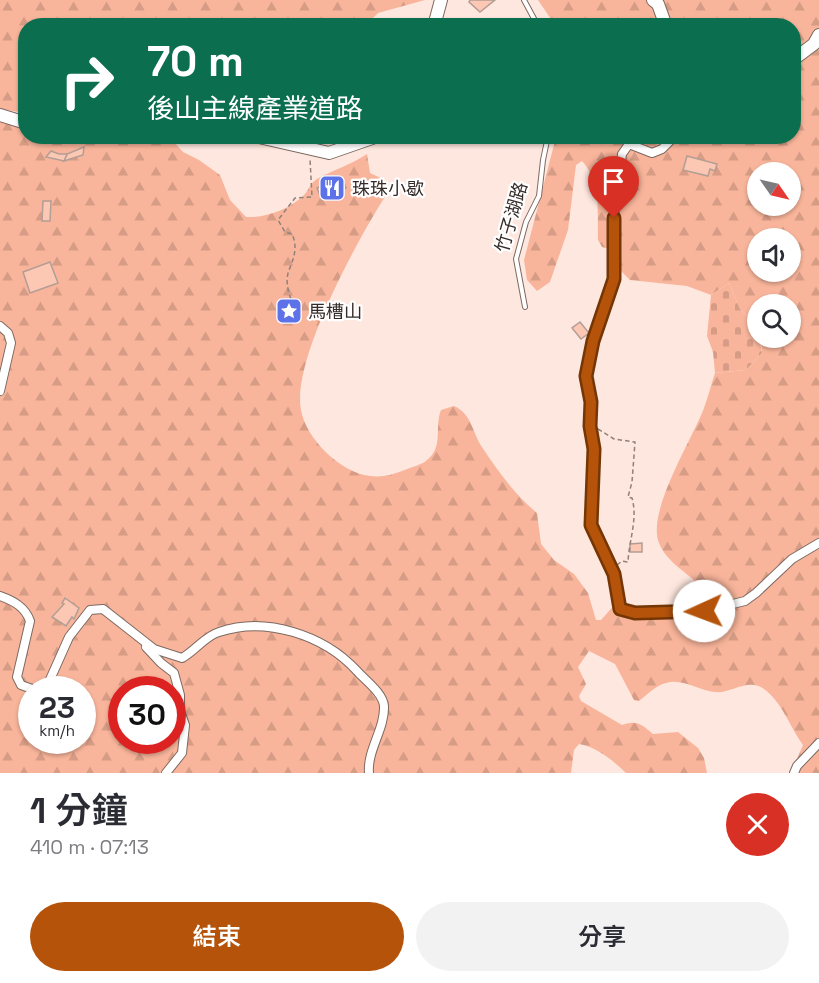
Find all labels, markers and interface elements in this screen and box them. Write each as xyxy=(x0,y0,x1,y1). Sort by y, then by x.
text: 70 m xyxy=(147,35,244,88)
icon: right xyxy=(48,42,126,120)
text: 後山主線產業道路 xyxy=(147,91,363,126)
pin xyxy=(588,156,639,218)
north arrow xyxy=(747,162,801,216)
map controls xyxy=(747,162,801,348)
icon: arrive xyxy=(597,165,630,198)
restaurant icon: 珠珠小歇 xyxy=(317,173,347,203)
place label: 珠珠小歇 xyxy=(352,177,424,200)
street label: 竹子湖路 xyxy=(490,179,532,255)
button: sound xyxy=(747,228,801,282)
button: search xyxy=(747,294,801,348)
place icon: 馬槽山 xyxy=(274,296,304,326)
place label: 馬槽山 xyxy=(308,300,362,323)
position arrow xyxy=(672,579,736,643)
speed limit sign: 30 xyxy=(108,676,186,754)
text: 23 xyxy=(39,688,75,727)
text: km/h xyxy=(39,721,75,740)
text: 1 分鐘 xyxy=(30,788,127,834)
button: close xyxy=(726,793,789,856)
text: 410 m · 07:13 xyxy=(30,834,149,860)
button: 結束 xyxy=(30,902,404,971)
button: 分享 xyxy=(416,902,789,971)

